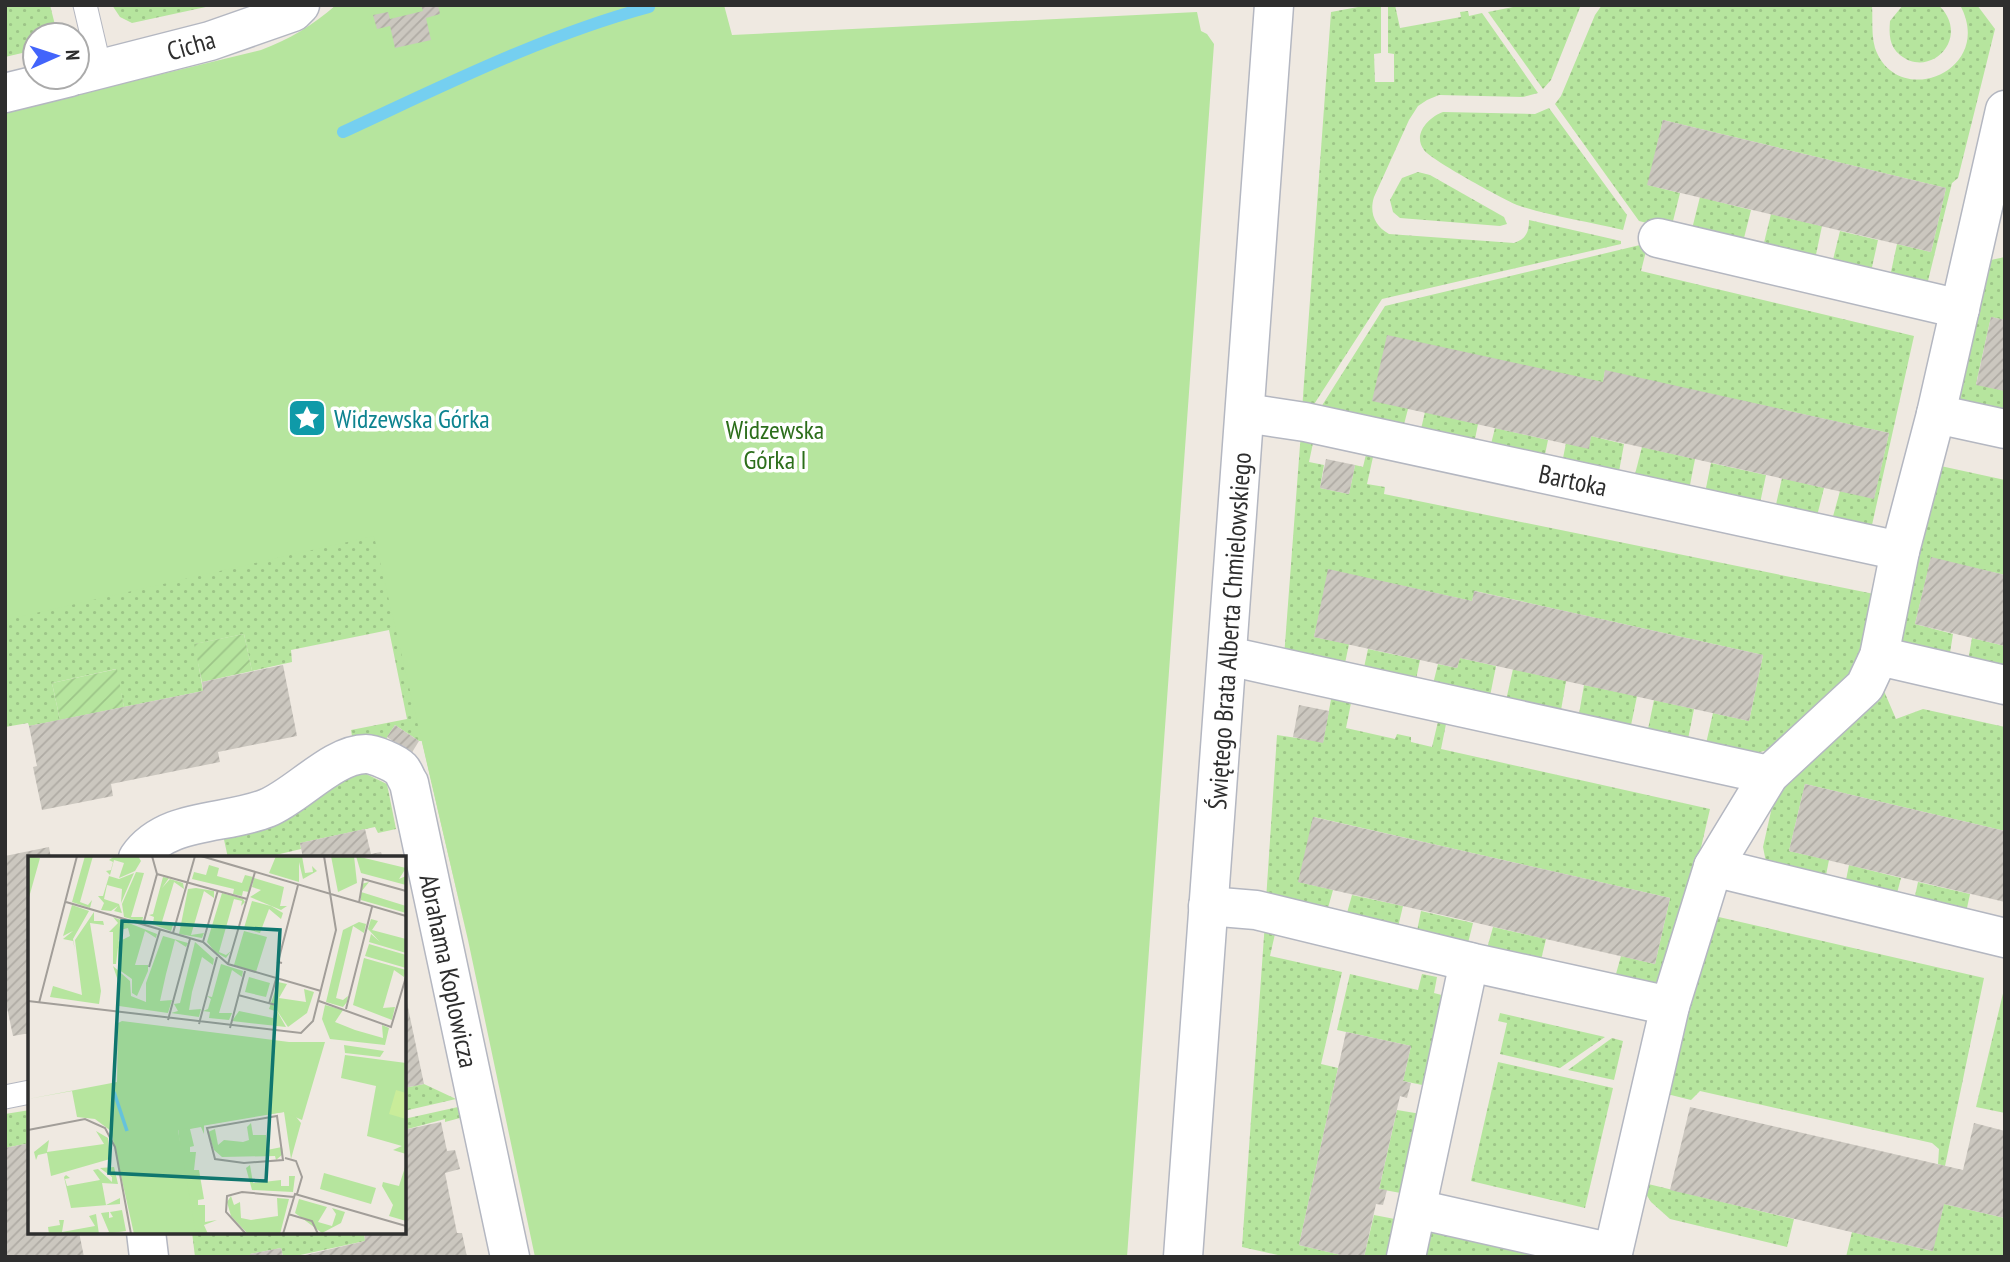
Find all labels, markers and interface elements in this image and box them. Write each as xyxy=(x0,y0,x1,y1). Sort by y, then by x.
north arrow xyxy=(21,21,91,91)
street label: Cicha xyxy=(163,22,219,68)
text: N xyxy=(61,49,85,61)
place icon: Widzewska Górka xyxy=(286,397,328,439)
place label: Widzewska Górka xyxy=(334,402,490,435)
park label: Widzewska Górka I xyxy=(726,413,824,476)
street label: Świętego Brata Alberta Chmielowskiego xyxy=(1200,451,1258,811)
street label: Bartoka xyxy=(1536,457,1610,503)
inset map xyxy=(28,856,406,1234)
street label: Abrahama Koplowicza xyxy=(412,871,486,1071)

